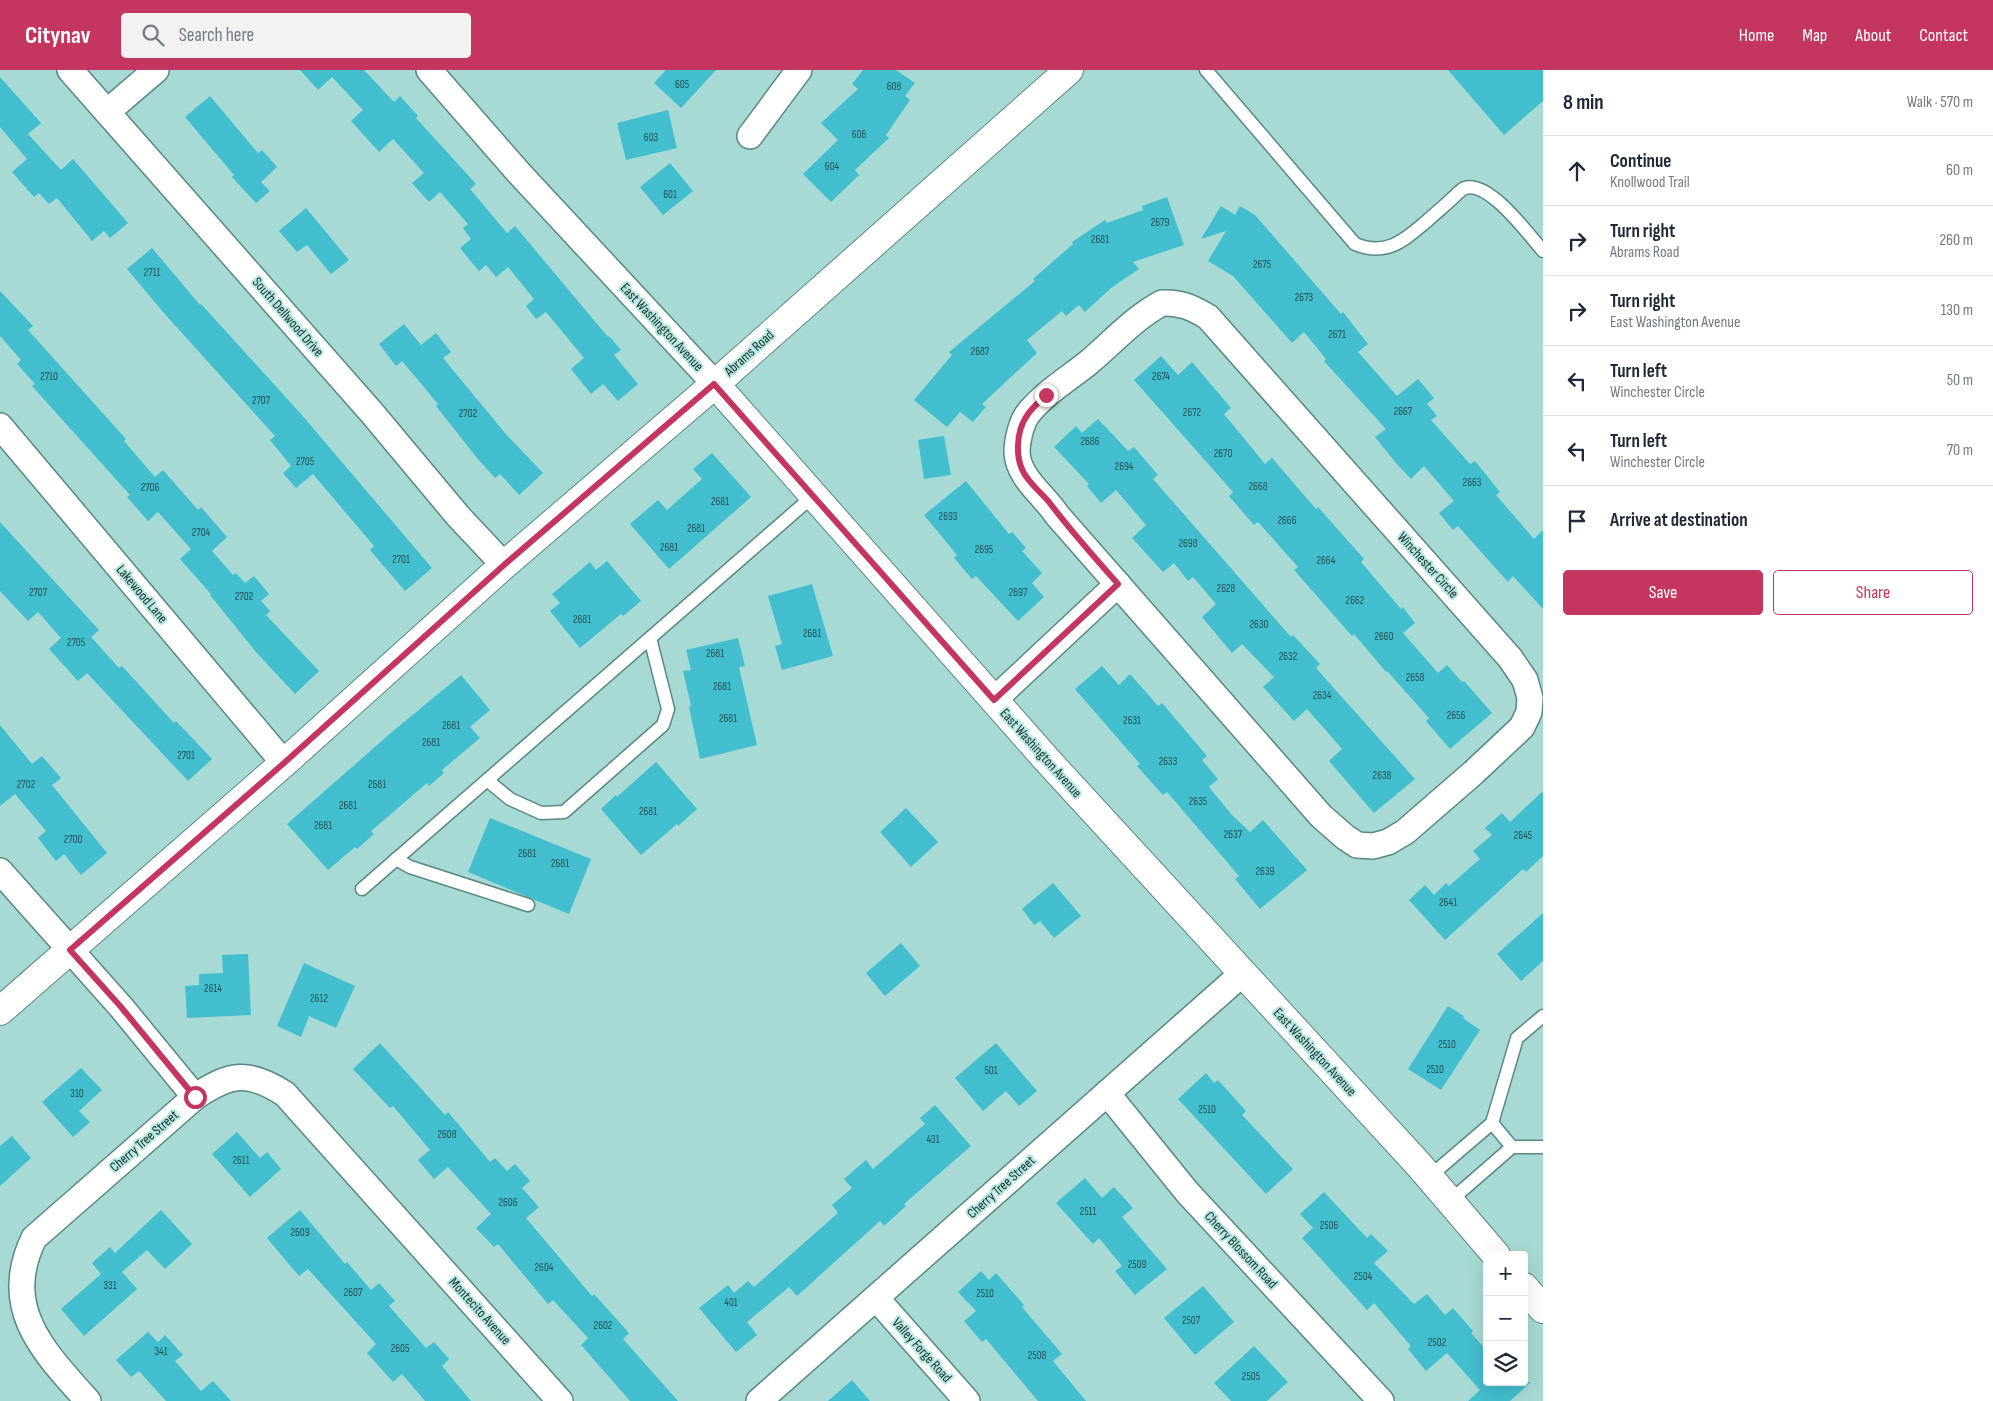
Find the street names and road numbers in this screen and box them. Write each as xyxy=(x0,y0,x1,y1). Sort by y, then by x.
street label: South Dellwood Drive xyxy=(249,274,327,360)
street label: East Washington Avenue xyxy=(617,279,707,375)
street label: Abrams Road xyxy=(720,326,777,380)
street label: Winchester Circle xyxy=(1394,528,1462,602)
street label: Lakewood Lane xyxy=(113,561,171,627)
street label: East Washington Avenue xyxy=(996,705,1086,801)
street label: East Washington Avenue xyxy=(1270,1004,1360,1100)
street label: Cherry Tree Street xyxy=(106,1106,182,1176)
street label: Cherry Tree Street xyxy=(963,1152,1039,1222)
street label: Cherry Blossom Road xyxy=(1201,1208,1281,1292)
street label: Montecito Avenue xyxy=(445,1274,515,1348)
street label: Valley Forge Road xyxy=(889,1314,955,1386)

